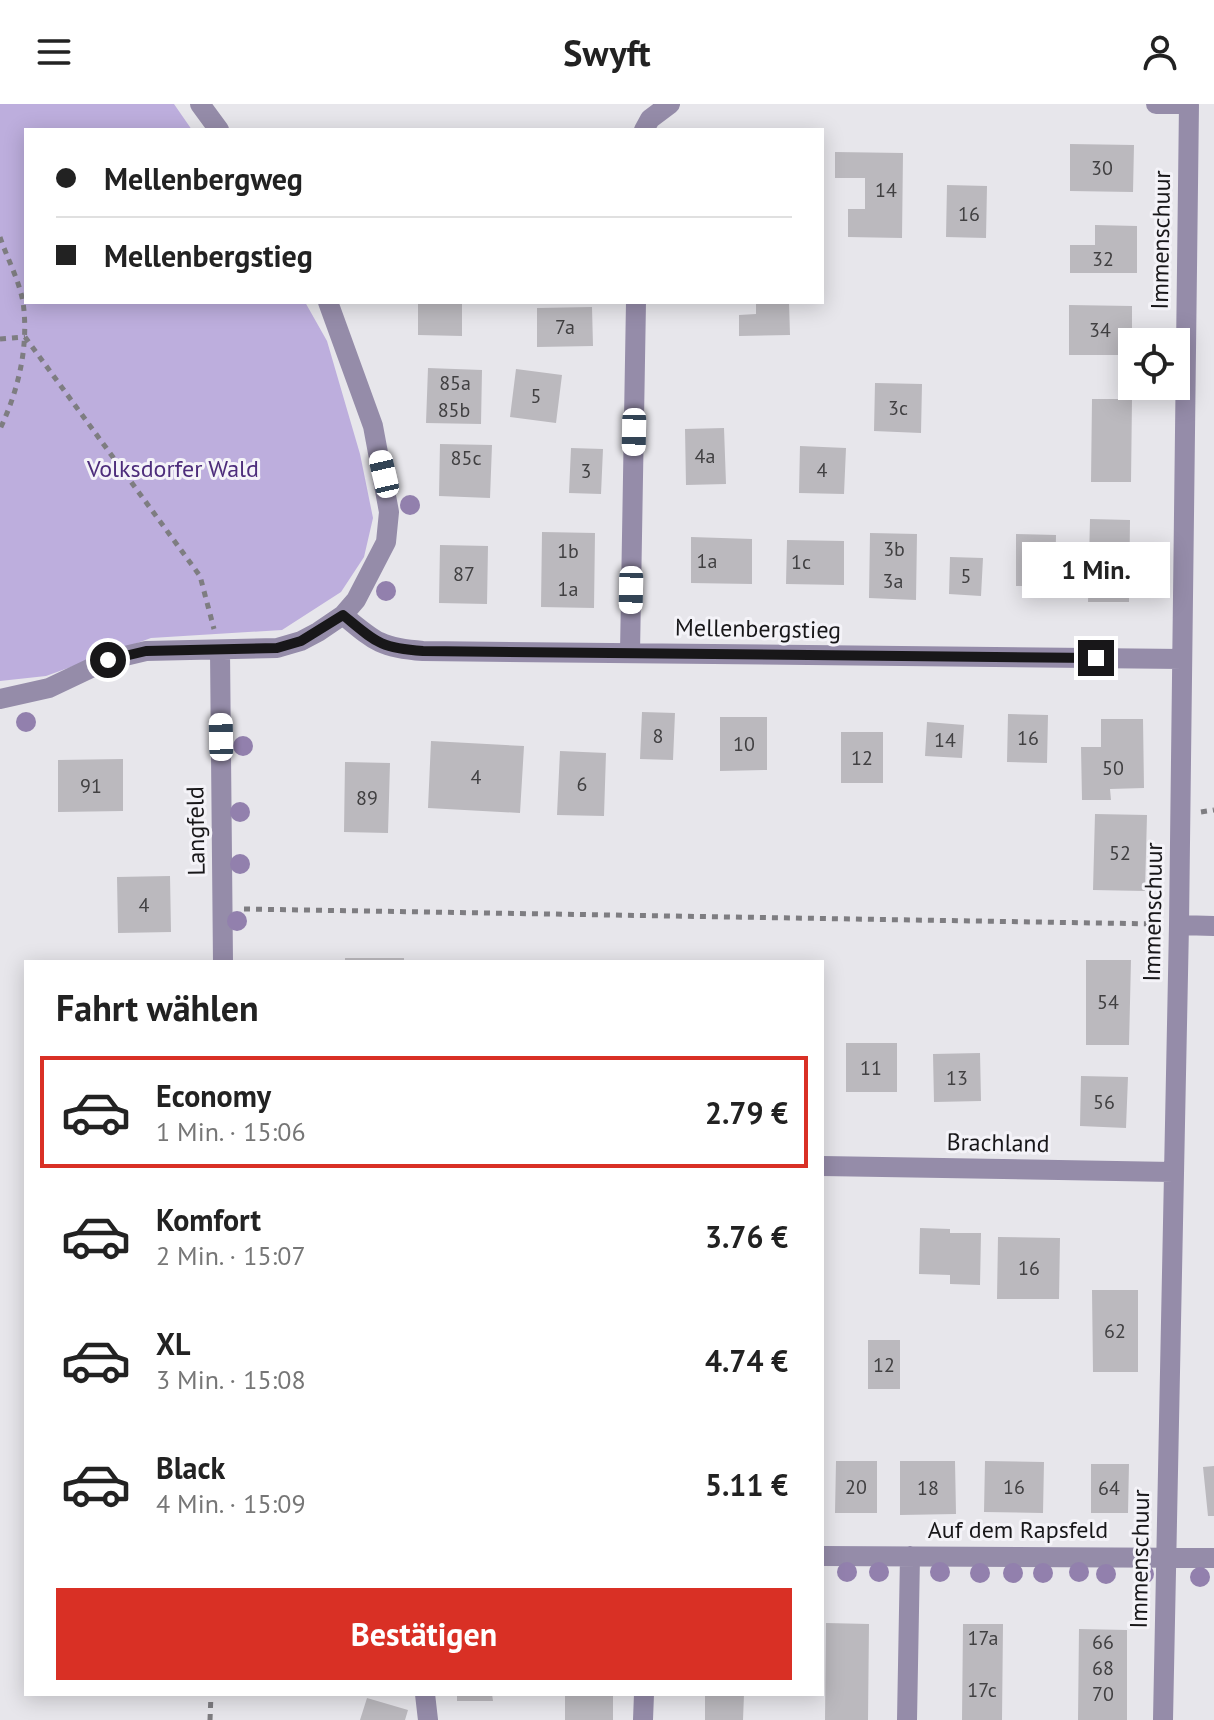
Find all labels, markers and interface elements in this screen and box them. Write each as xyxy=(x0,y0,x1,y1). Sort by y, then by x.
text: Swyft xyxy=(563,29,651,76)
icon: menu xyxy=(32,30,76,74)
icon: person xyxy=(1138,30,1182,74)
house number: 30 xyxy=(1091,155,1113,181)
text: Mellenbergweg xyxy=(104,159,303,198)
street label: Immenschuur xyxy=(1144,170,1177,310)
house number: 14 xyxy=(875,177,897,203)
house number: 16 xyxy=(958,201,980,227)
text: Mellenbergstieg xyxy=(104,236,313,275)
house number: 32 xyxy=(1092,246,1114,272)
house number: 7a xyxy=(555,314,575,340)
house number: 34 xyxy=(1089,317,1111,343)
map controls xyxy=(1118,328,1190,400)
button: locate xyxy=(1118,328,1190,400)
house number: 85a xyxy=(439,370,471,396)
house number: 5 xyxy=(531,383,541,409)
house number: 3c xyxy=(888,395,908,421)
house number: 85b xyxy=(438,397,470,423)
car xyxy=(622,408,646,456)
house number: 4a xyxy=(695,443,715,469)
house number: 85c xyxy=(451,445,481,471)
car xyxy=(367,448,401,500)
park label: Volksdorfer Wald xyxy=(86,453,259,484)
house number: 4 xyxy=(817,457,828,483)
house number: 3 xyxy=(581,458,591,484)
house number: 3b xyxy=(883,536,905,562)
house number: 1b xyxy=(557,538,579,564)
callout: 1 Min. xyxy=(1022,542,1170,598)
house number: 1a xyxy=(697,548,717,574)
house number: 1c xyxy=(791,549,811,575)
text: 1 Min. xyxy=(1061,553,1131,586)
house number: 87 xyxy=(453,561,475,587)
house number: 5 xyxy=(961,563,971,589)
car xyxy=(619,566,643,614)
house number: 3a xyxy=(883,568,903,594)
house number: 1a xyxy=(558,576,578,602)
street label: Mellenbergstieg xyxy=(675,612,841,645)
route end xyxy=(1078,640,1114,676)
route start xyxy=(90,642,126,678)
car xyxy=(209,713,233,761)
house number: 8 xyxy=(653,723,663,749)
house number: 16 xyxy=(1017,725,1039,751)
house number: 14 xyxy=(934,727,956,753)
house number: 10 xyxy=(733,731,755,757)
house number: 12 xyxy=(851,745,873,771)
house number: 50 xyxy=(1102,755,1124,781)
house number: 4 xyxy=(471,764,482,790)
house number: 6 xyxy=(577,771,587,797)
house number: 91 xyxy=(80,773,102,799)
house number: 89 xyxy=(356,785,378,811)
street label: Langfeld xyxy=(179,786,212,876)
house number: 52 xyxy=(1109,840,1131,866)
street label: Immenschuur xyxy=(1136,842,1169,982)
house number: 4 xyxy=(139,892,150,918)
text: Fahrt wählen xyxy=(56,984,259,1031)
house number: 54 xyxy=(1097,989,1119,1015)
house number: 11 xyxy=(860,1055,882,1081)
house number: 13 xyxy=(946,1065,968,1091)
icon: car xyxy=(60,1076,132,1148)
text: Economy xyxy=(156,1076,271,1115)
house number: 56 xyxy=(1093,1089,1115,1115)
text: 2.79 € xyxy=(705,1093,788,1132)
text: 1 Min. · 15:06 xyxy=(156,1115,306,1148)
street label: Brachland xyxy=(946,1126,1050,1159)
icon: car xyxy=(60,1200,132,1272)
text: Komfort xyxy=(156,1200,261,1239)
text: 3.76 € xyxy=(705,1217,788,1256)
text: 2 Min. · 15:07 xyxy=(156,1239,306,1272)
house number: 16 xyxy=(1018,1255,1040,1281)
house number: 62 xyxy=(1104,1318,1126,1344)
icon: car xyxy=(60,1324,132,1396)
text: XL xyxy=(156,1324,190,1363)
text: 4.74 € xyxy=(705,1341,788,1380)
house number: 12 xyxy=(873,1352,895,1378)
text: 3 Min. · 15:08 xyxy=(156,1363,306,1396)
icon: car xyxy=(60,1448,132,1520)
text: Black xyxy=(156,1448,225,1487)
text: 5.11 € xyxy=(705,1465,788,1504)
house number: 20 xyxy=(845,1474,867,1500)
house number: 16 xyxy=(1003,1474,1025,1500)
house number: 18 xyxy=(917,1475,939,1501)
house number: 64 xyxy=(1098,1475,1120,1501)
text: 4 Min. · 15:09 xyxy=(156,1487,306,1520)
street label: Immenschuur xyxy=(1123,1489,1156,1629)
street label: Auf dem Rapsfeld xyxy=(928,1514,1108,1545)
button: Bestätigen xyxy=(56,1588,792,1680)
house number: 17a xyxy=(968,1625,998,1651)
house number: 66 xyxy=(1092,1629,1114,1655)
house number: 68 xyxy=(1092,1655,1114,1681)
house number: 17c xyxy=(967,1677,997,1703)
house number: 70 xyxy=(1092,1681,1114,1707)

